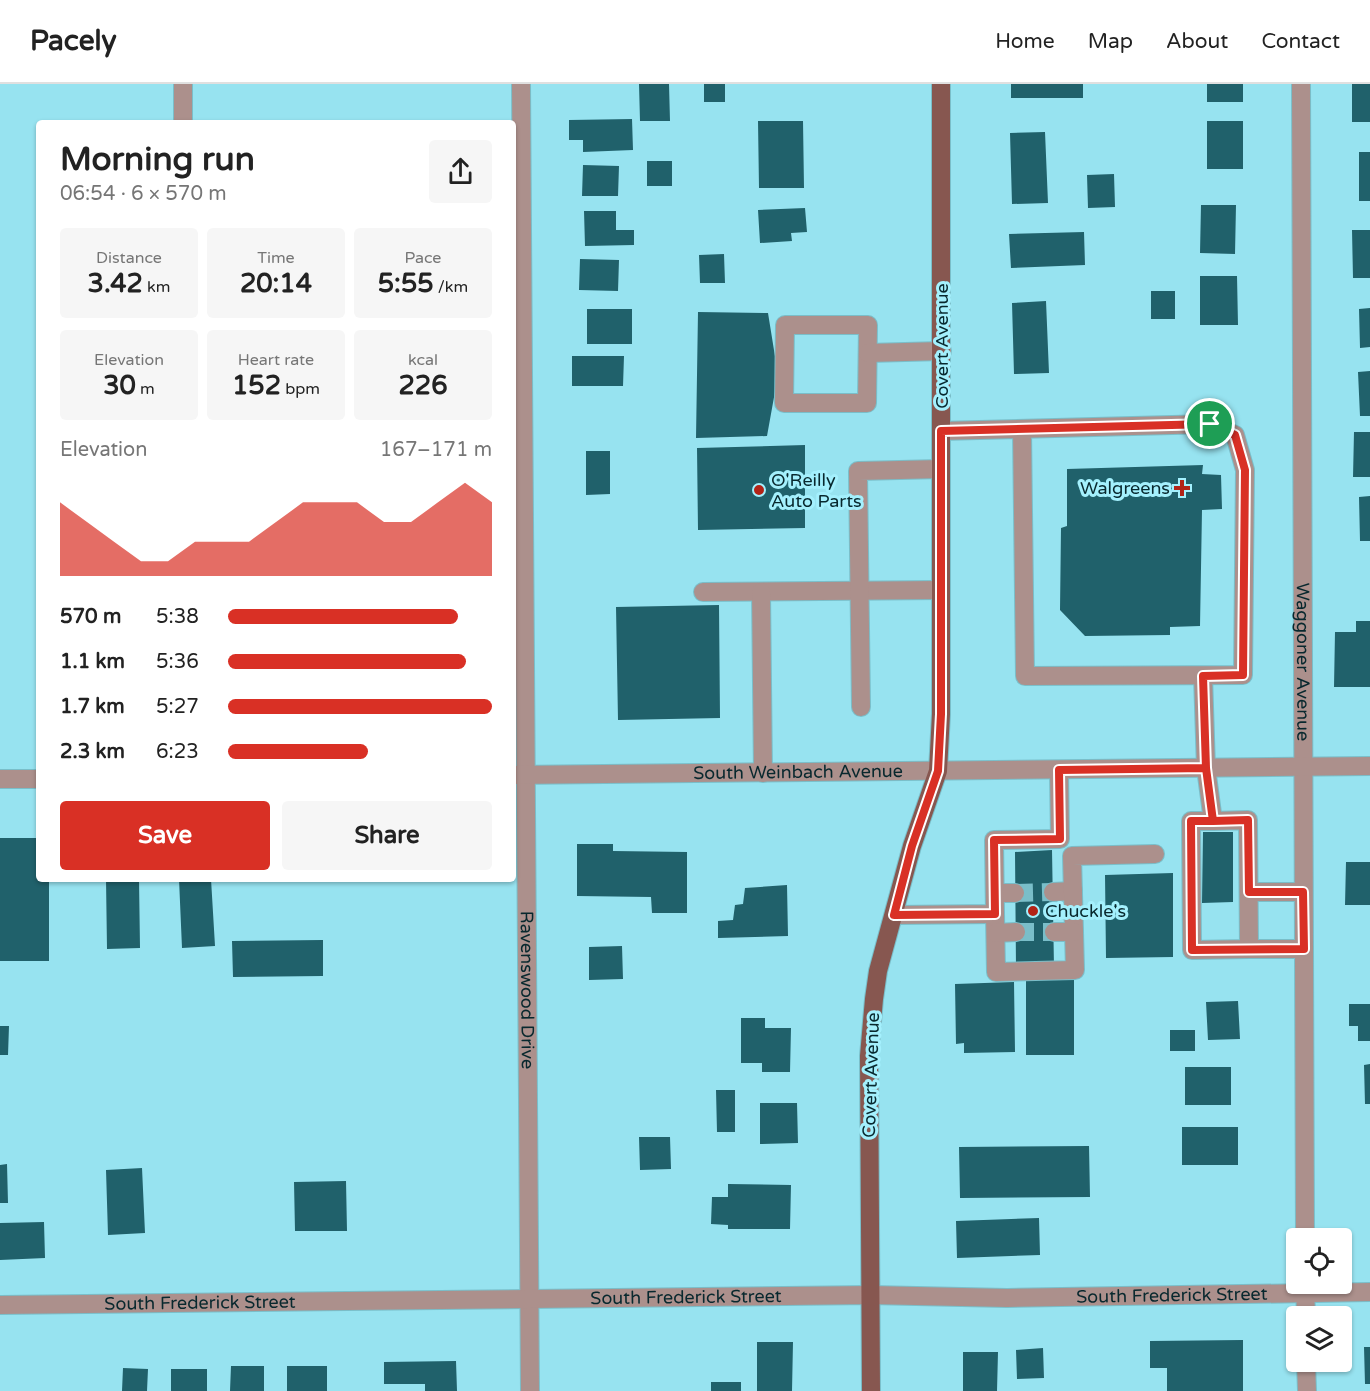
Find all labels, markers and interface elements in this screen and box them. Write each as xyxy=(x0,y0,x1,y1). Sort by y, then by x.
text: Pacely xyxy=(30,24,117,58)
text: Home xyxy=(995,29,1055,54)
text: Map xyxy=(1088,29,1133,54)
text: About xyxy=(1166,29,1228,54)
text: Contact xyxy=(1261,29,1340,54)
text: Morning run xyxy=(60,140,255,179)
button: share xyxy=(429,140,492,203)
text: 06:54 · 6 × 570 m xyxy=(60,182,227,206)
text: Distance xyxy=(96,248,162,268)
text: Time xyxy=(257,248,295,268)
text: Pace xyxy=(405,248,441,268)
text: 3.42 xyxy=(88,268,143,299)
text: 20:14 xyxy=(240,268,312,299)
text: 5:55 xyxy=(378,268,434,299)
text: km xyxy=(143,277,170,297)
text: /km xyxy=(434,277,468,297)
street label: Covert Avenue xyxy=(931,283,953,409)
text: Elevation xyxy=(94,350,164,370)
text: Heart rate xyxy=(238,350,314,370)
text: kcal xyxy=(408,350,438,370)
text: 30 xyxy=(103,370,136,401)
text: 152 xyxy=(232,370,281,401)
text: 226 xyxy=(399,370,447,401)
text: m xyxy=(136,379,155,399)
text: bpm xyxy=(281,379,320,399)
pin xyxy=(1184,398,1235,449)
icon: arrive xyxy=(1193,407,1226,440)
text: Elevation xyxy=(60,438,147,462)
text: 167–171 m xyxy=(380,438,492,462)
place label: O'Reilly Auto Parts xyxy=(771,469,862,512)
place label: Walgreens xyxy=(1080,477,1170,499)
marker: Walgreens xyxy=(1175,481,1189,495)
marker: O'Reilly Auto Parts xyxy=(752,483,766,497)
street label: Waggoner Avenue xyxy=(1292,583,1314,741)
text: 570 m xyxy=(60,605,121,629)
text: 5:38 xyxy=(156,605,199,629)
text: 1.1 km xyxy=(60,650,125,674)
text: 5:36 xyxy=(156,650,199,674)
text: 1.7 km xyxy=(60,695,125,719)
text: 5:27 xyxy=(156,695,199,719)
text: 2.3 km xyxy=(60,740,125,764)
text: 6:23 xyxy=(156,740,199,764)
street label: South Weinbach Avenue xyxy=(693,760,903,784)
button: Save xyxy=(60,801,270,870)
button: Share xyxy=(282,801,492,870)
place label: Chuckle's xyxy=(1045,900,1126,922)
marker: Chuckle's xyxy=(1026,904,1040,918)
street label: Ravenswood Drive xyxy=(516,911,539,1069)
street label: Covert Avenue xyxy=(858,1012,884,1138)
map controls xyxy=(1286,1228,1352,1372)
button: locate xyxy=(1286,1228,1352,1294)
street label: South Frederick Street xyxy=(1076,1283,1268,1308)
street label: South Frederick Street xyxy=(590,1285,782,1309)
street label: South Frederick Street xyxy=(104,1291,296,1315)
button: layers xyxy=(1286,1306,1352,1372)

